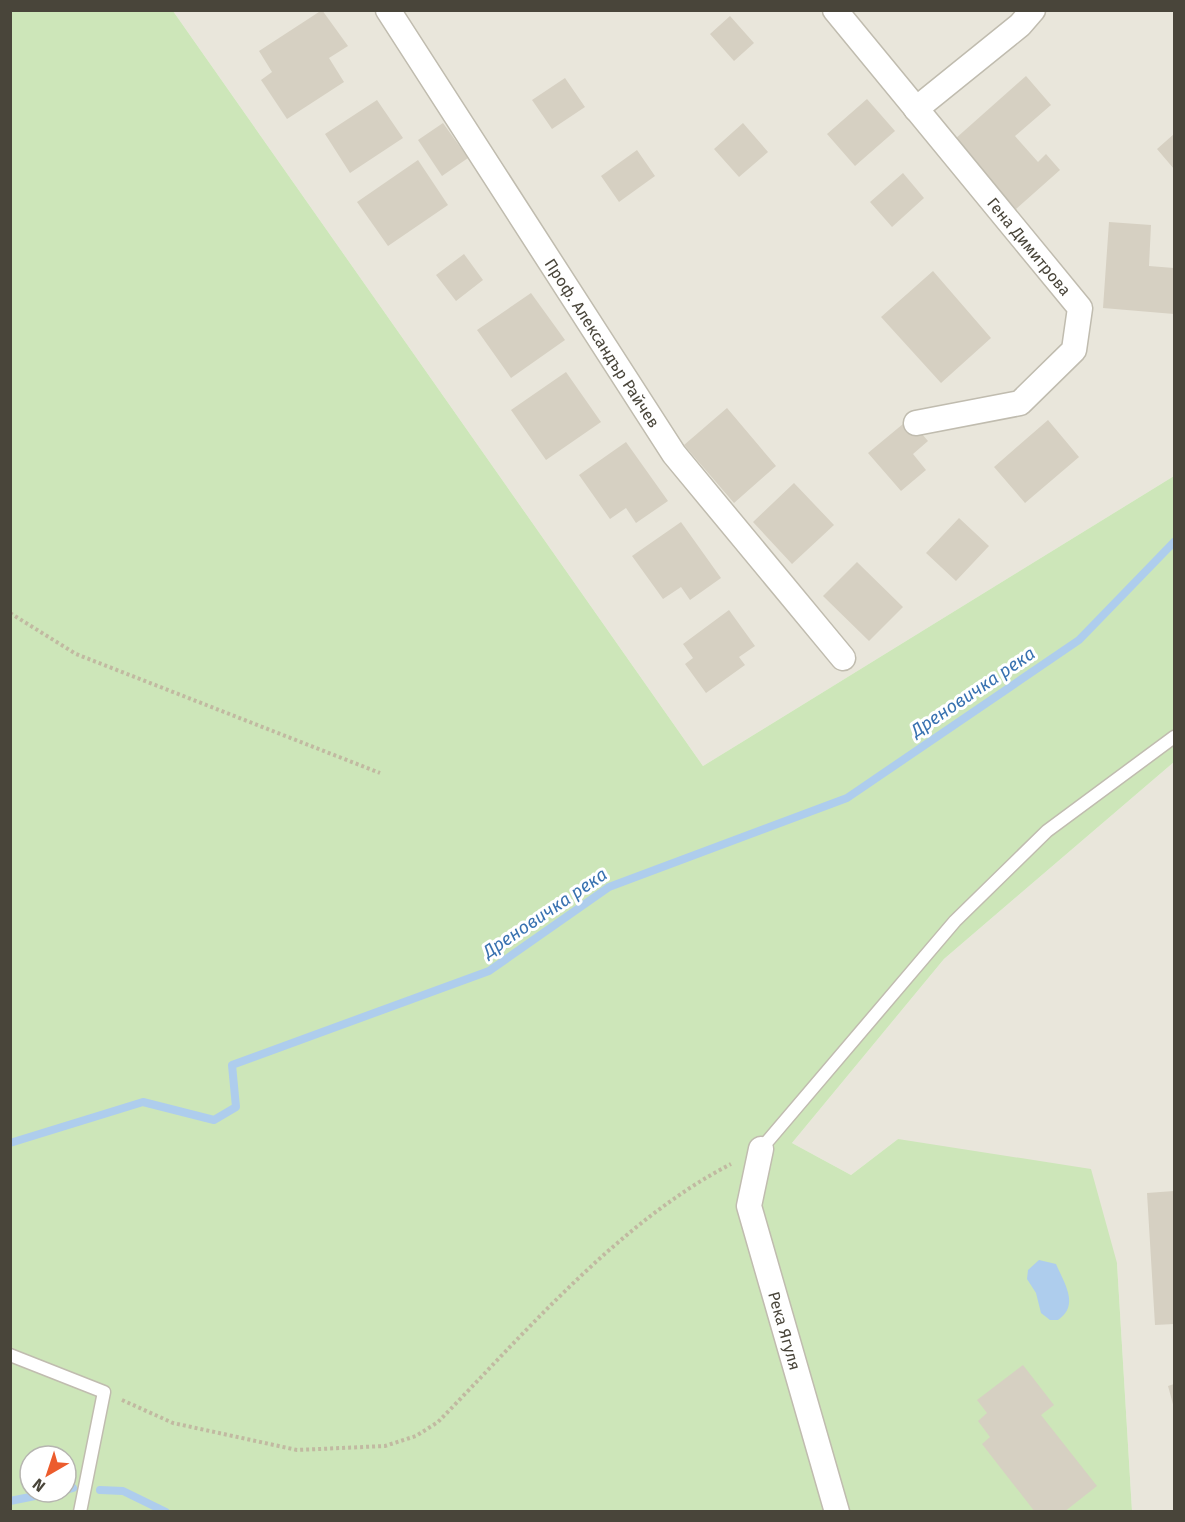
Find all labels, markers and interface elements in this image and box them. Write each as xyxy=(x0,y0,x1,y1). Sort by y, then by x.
street label: Гена Димитрова xyxy=(983,194,1075,300)
street label: Проф. Александър Райчев xyxy=(541,255,663,431)
water label: Дреновичка река xyxy=(905,642,1039,743)
water label: Дреновичка река xyxy=(477,863,611,964)
street label: Река Ягуля xyxy=(764,1289,805,1372)
north arrow xyxy=(18,1444,78,1504)
text: N xyxy=(29,1475,49,1496)

